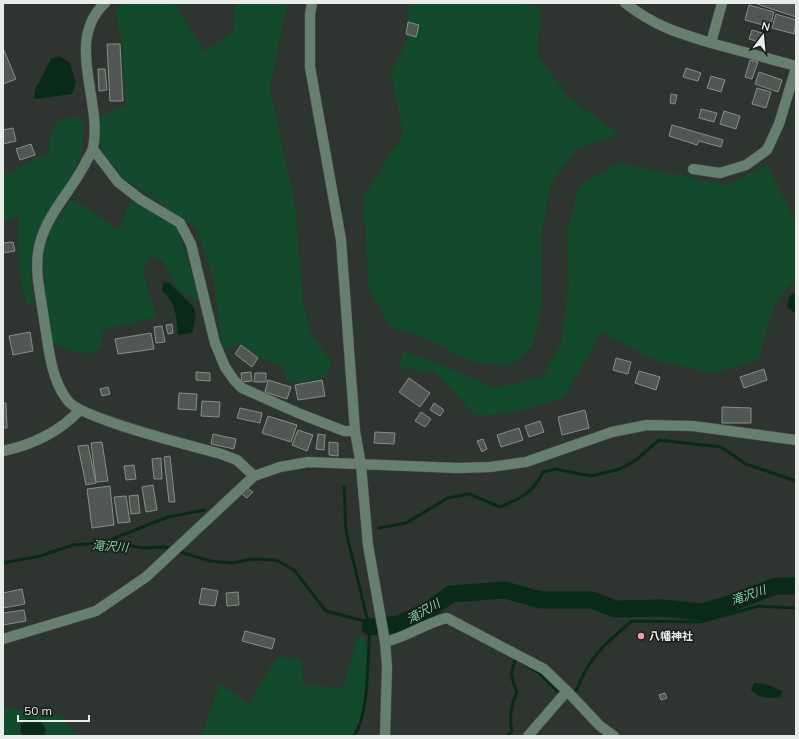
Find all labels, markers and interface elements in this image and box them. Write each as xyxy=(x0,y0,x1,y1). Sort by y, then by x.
north arrow xyxy=(743,16,783,56)
text: N xyxy=(760,19,772,34)
water label: 滝沢川 xyxy=(92,537,130,555)
water label: 滝沢川 xyxy=(729,581,769,608)
water label: 滝沢川 xyxy=(404,595,444,626)
place label: 八幡神社 xyxy=(649,629,693,643)
marker: 八幡神社 xyxy=(636,631,646,641)
scale bar xyxy=(18,697,89,723)
text: 50 m xyxy=(24,703,52,718)

